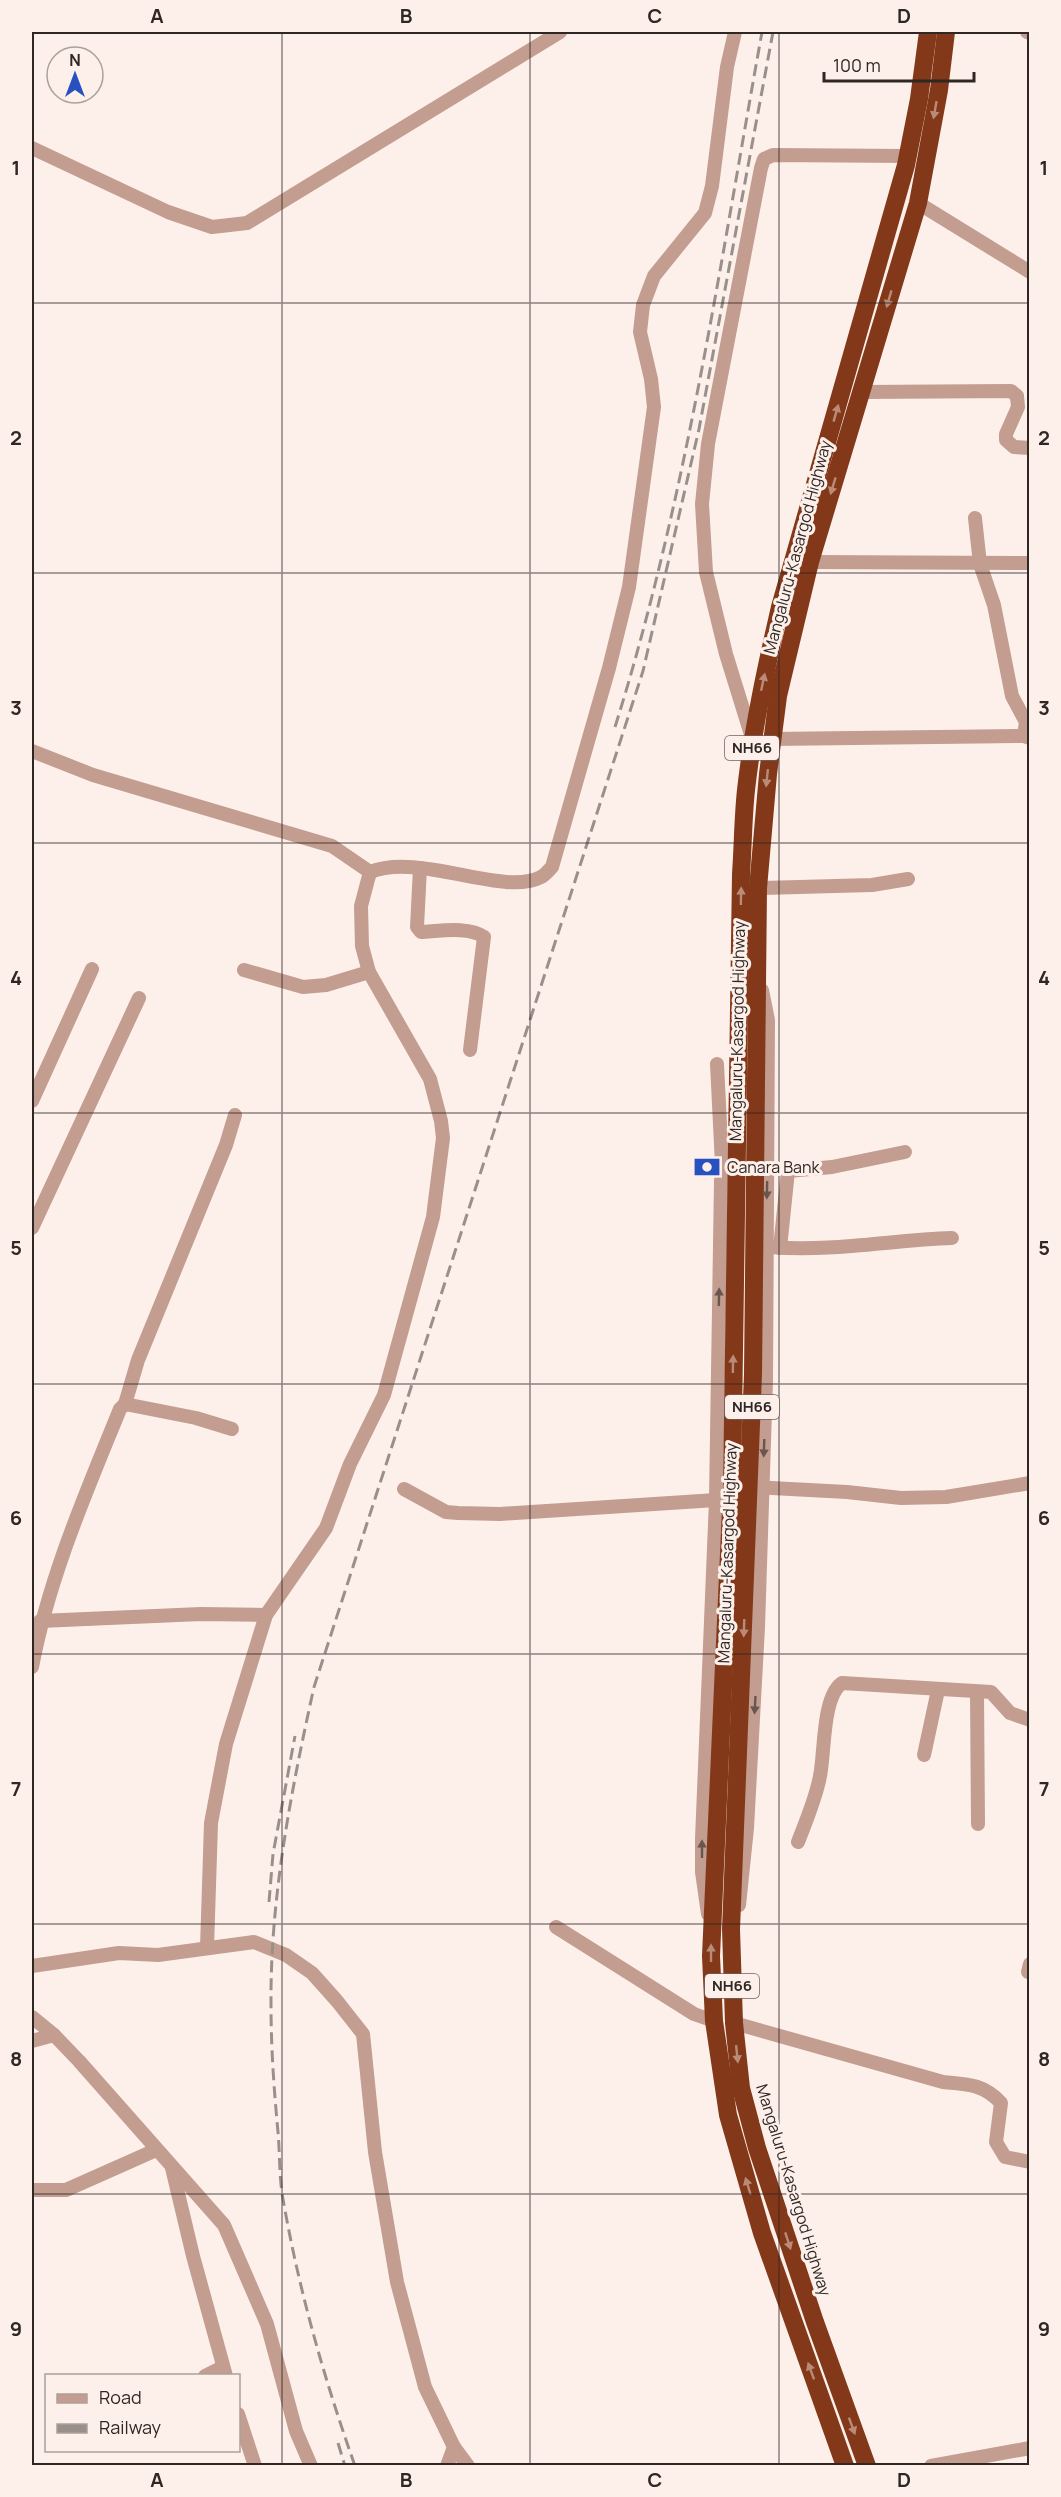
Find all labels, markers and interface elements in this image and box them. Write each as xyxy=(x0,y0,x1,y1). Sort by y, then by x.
text: A xyxy=(150,2,164,29)
text: B xyxy=(400,2,413,29)
text: C xyxy=(648,2,662,29)
text: D xyxy=(897,2,911,29)
north arrow xyxy=(45,45,105,105)
scale bar xyxy=(824,45,974,83)
text: N xyxy=(69,49,81,71)
text: 100 m xyxy=(833,53,881,77)
one-way arrow xyxy=(931,101,940,120)
text: 1 xyxy=(12,154,20,181)
text: 1 xyxy=(1040,154,1048,181)
one-way arrow xyxy=(884,291,893,309)
one-way arrow xyxy=(832,403,841,421)
text: 2 xyxy=(10,424,22,451)
text: 2 xyxy=(1038,424,1050,451)
street label: Mangaluru-Kasargod Highway xyxy=(758,437,836,656)
one-way arrow xyxy=(828,477,837,495)
one-way arrow xyxy=(759,673,769,691)
text: 3 xyxy=(10,694,22,721)
text: 3 xyxy=(1038,694,1050,721)
road number: NH66 xyxy=(725,736,779,760)
one-way arrow xyxy=(762,769,772,788)
one-way arrow xyxy=(736,887,746,906)
street label: Mangaluru-Kasargod Highway xyxy=(724,920,750,1141)
text: 4 xyxy=(10,964,22,991)
text: 4 xyxy=(1038,964,1050,991)
bank icon: Canara Bank xyxy=(692,1152,722,1182)
place label: Canara Bank xyxy=(727,1156,820,1178)
one-way arrow xyxy=(762,1180,771,1199)
text: 5 xyxy=(10,1234,22,1261)
text: 5 xyxy=(1038,1234,1050,1261)
one-way arrow xyxy=(714,1288,724,1307)
one-way arrow xyxy=(729,1355,738,1374)
road number: NH66 xyxy=(725,1395,779,1419)
one-way arrow xyxy=(759,1438,768,1457)
street label: Mangaluru-Kasargod Highway xyxy=(712,1442,742,1664)
text: 6 xyxy=(10,1504,22,1531)
text: 6 xyxy=(1038,1504,1050,1531)
one-way arrow xyxy=(739,1619,748,1638)
one-way arrow xyxy=(750,1696,759,1715)
text: 7 xyxy=(11,1775,21,1802)
text: 7 xyxy=(1039,1775,1049,1802)
one-way arrow xyxy=(697,1839,707,1858)
one-way arrow xyxy=(706,1944,716,1963)
road number: NH66 xyxy=(705,1974,759,1998)
one-way arrow xyxy=(732,2044,742,2063)
text: 8 xyxy=(10,2045,22,2072)
text: 8 xyxy=(1038,2045,1050,2072)
street label: Mangaluru-Kasargod Highway xyxy=(751,2081,837,2299)
one-way arrow xyxy=(743,2177,752,2195)
one-way arrow xyxy=(784,2232,794,2250)
text: 9 xyxy=(10,2315,22,2342)
text: 9 xyxy=(1038,2315,1050,2342)
one-way arrow xyxy=(806,2362,816,2380)
legend xyxy=(45,2374,240,2452)
text: Road xyxy=(99,2385,142,2409)
text: Railway xyxy=(99,2415,161,2439)
one-way arrow xyxy=(848,2417,858,2435)
text: A xyxy=(150,2466,164,2493)
text: B xyxy=(400,2466,413,2493)
text: C xyxy=(648,2466,662,2493)
text: D xyxy=(897,2466,911,2493)

